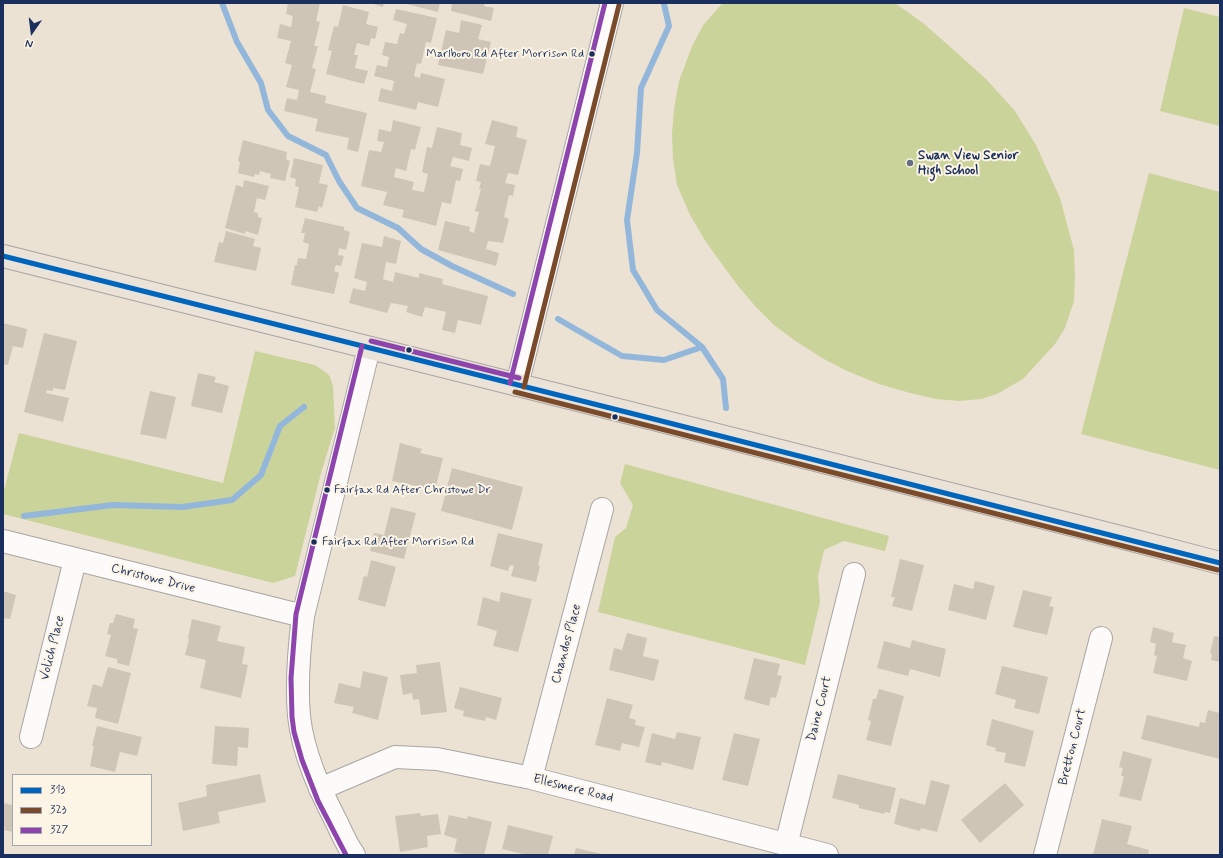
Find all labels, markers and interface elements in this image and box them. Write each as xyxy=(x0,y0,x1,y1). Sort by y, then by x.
north arrow xyxy=(12,12,52,52)
text: N xyxy=(24,36,34,51)
place label: Marlboro Rd After Morrison Rd xyxy=(426,47,584,61)
marker: Marlboro Rd After Morrison Rd xyxy=(587,49,597,59)
place label: Swan View Senior High School xyxy=(918,148,1018,179)
marker: Swan View Senior High School xyxy=(905,158,915,168)
unlabelled marker xyxy=(404,345,414,355)
unlabelled marker xyxy=(610,412,620,422)
place label: Fairfax Rd After Christowe Dr xyxy=(334,483,490,497)
marker: Fairfax Rd After Christowe Dr xyxy=(322,485,332,495)
place label: Fairfax Rd After Morrison Rd xyxy=(322,535,474,549)
marker: Fairfax Rd After Morrison Rd xyxy=(309,537,319,547)
street label: Christowe Drive xyxy=(109,561,197,597)
street label: Chandos Place xyxy=(549,602,585,686)
street label: Volich Place xyxy=(37,614,69,682)
street label: Daine Court xyxy=(804,675,836,743)
street label: Bretton Court xyxy=(1056,707,1090,787)
street label: Ellesmere Road xyxy=(531,771,615,807)
legend xyxy=(12,774,152,846)
text: 313 xyxy=(50,782,65,798)
text: 323 xyxy=(50,802,67,818)
text: 327 xyxy=(50,822,68,838)

